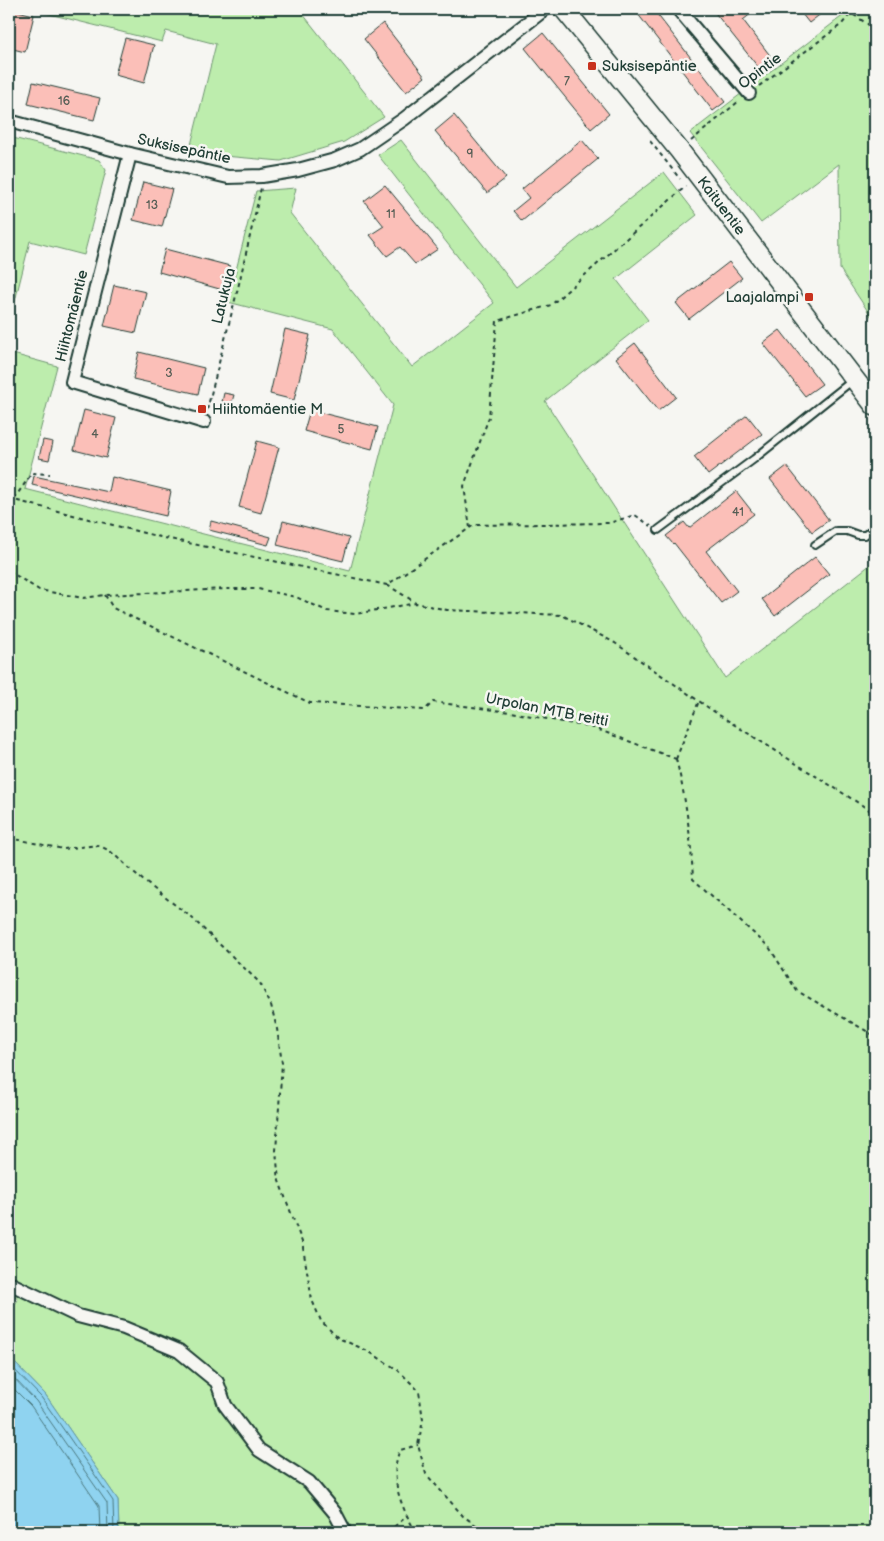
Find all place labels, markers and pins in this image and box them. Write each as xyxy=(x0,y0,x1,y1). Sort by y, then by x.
place label: Suksisepäntie xyxy=(602,57,697,76)
marker: Suksisepäntie xyxy=(586,60,598,72)
place label: Laajalampi xyxy=(725,288,799,307)
marker: Laajalampi xyxy=(803,291,815,303)
place label: Hiihtomäentie M xyxy=(212,400,323,419)
marker: Hiihtomäentie M xyxy=(196,403,208,415)

